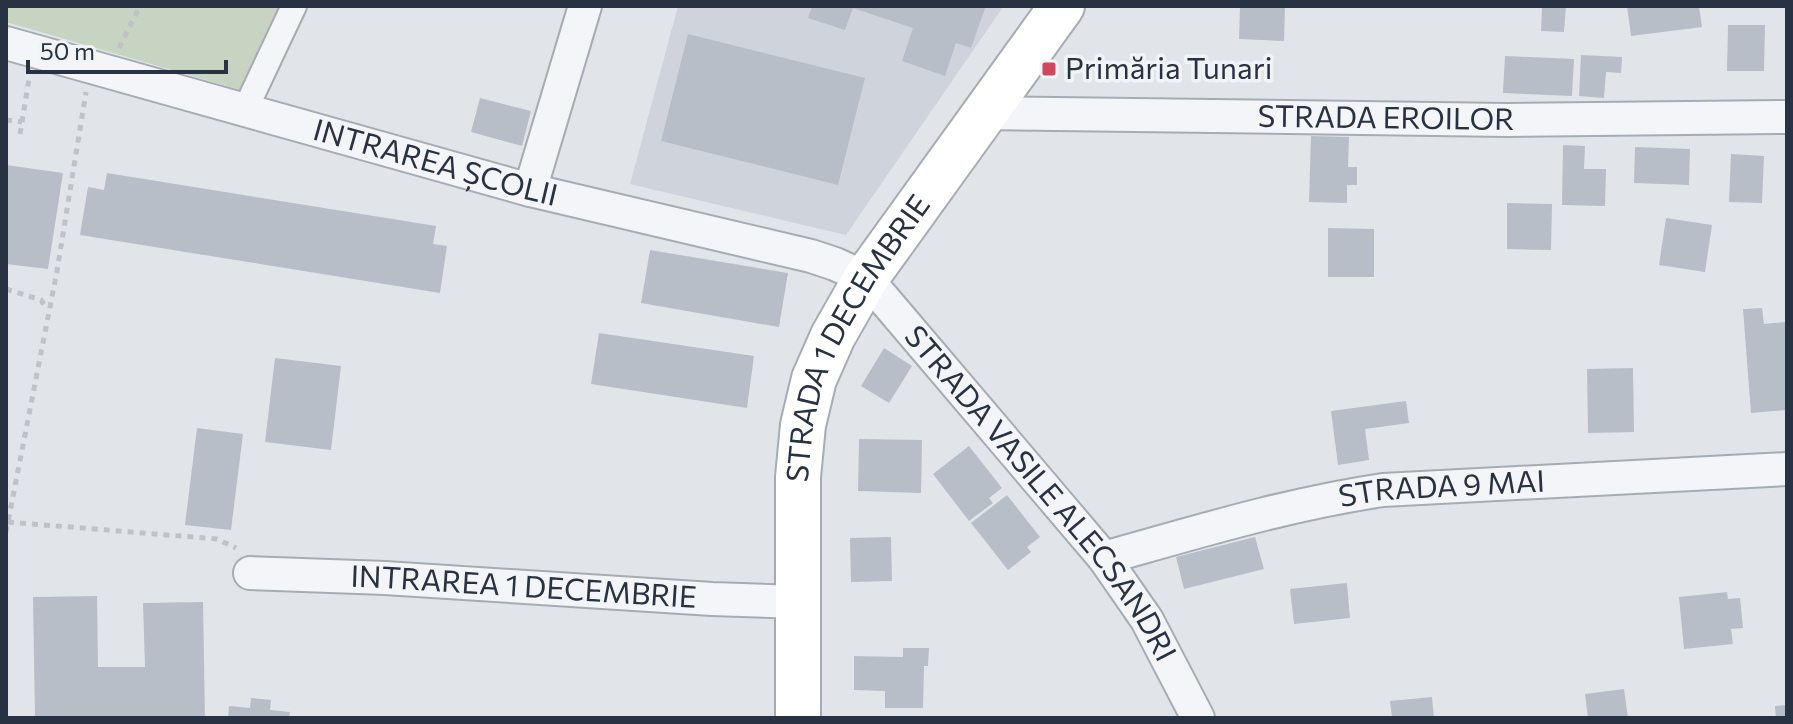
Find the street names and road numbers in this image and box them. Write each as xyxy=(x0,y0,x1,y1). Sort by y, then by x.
street label: STRADA EROILOR xyxy=(1257,96,1514,136)
street label: INTRAREA ȘCOLII xyxy=(310,109,562,212)
street label: STRADA 1 DECEMBRIE xyxy=(777,186,936,484)
street label: STRADA VASILE ALECSANDRI xyxy=(898,317,1186,667)
street label: STRADA 9 MAI xyxy=(1335,461,1546,513)
street label: INTRAREA 1 DECEMBRIE xyxy=(350,556,698,614)

